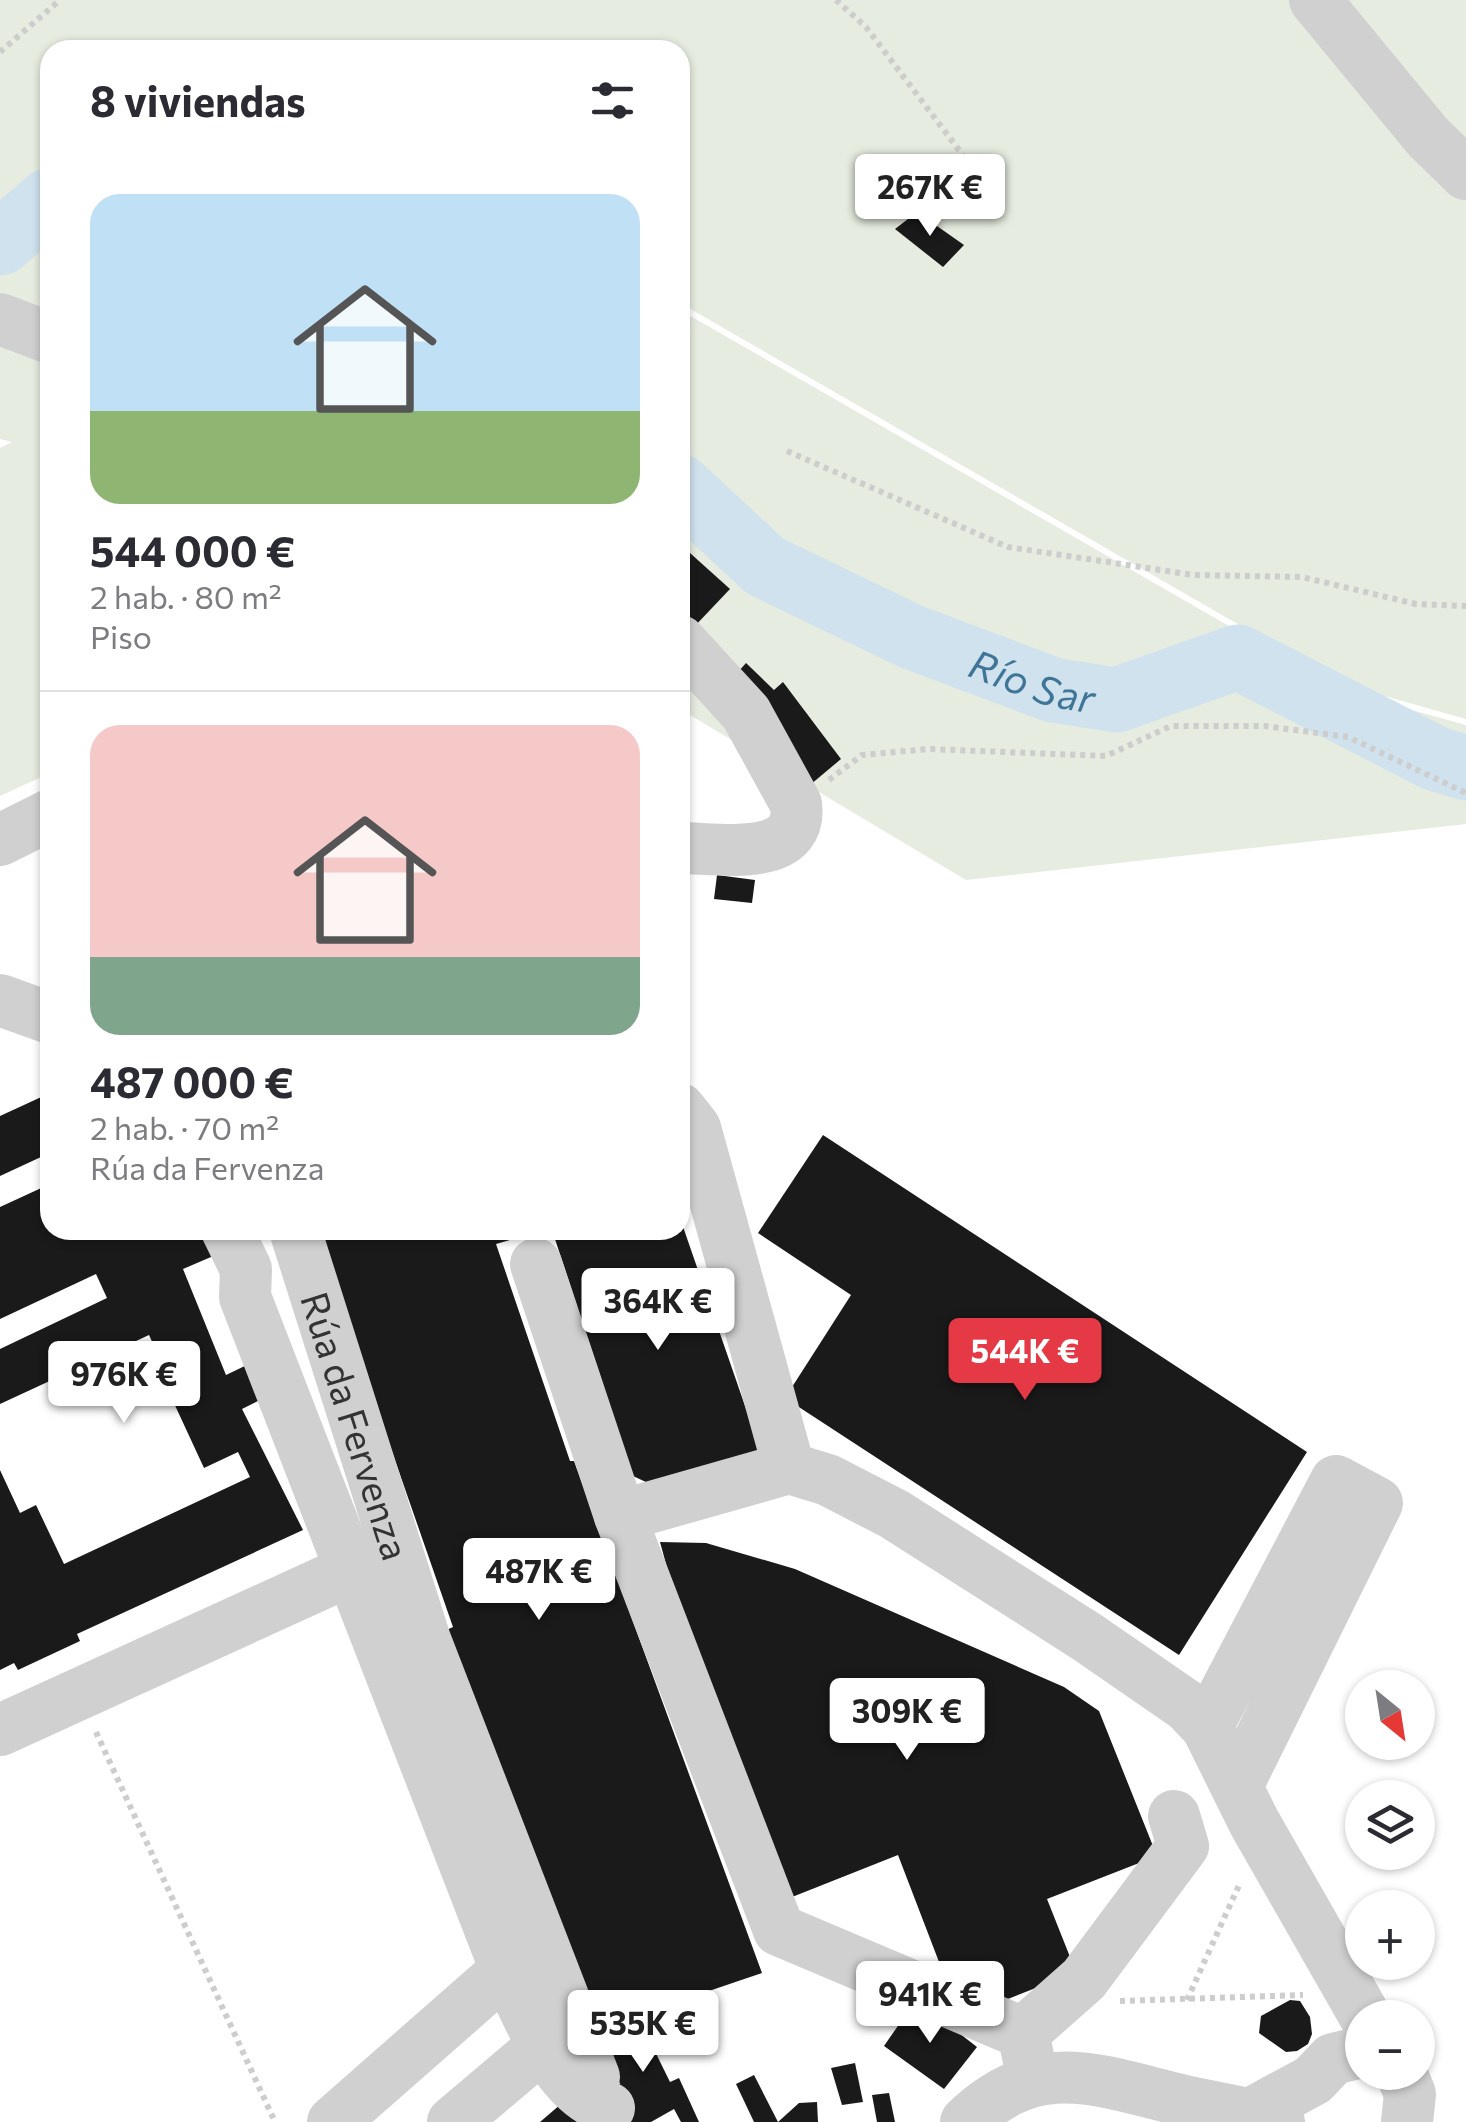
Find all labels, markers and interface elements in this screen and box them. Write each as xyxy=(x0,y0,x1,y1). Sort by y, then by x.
icon: filters xyxy=(585,73,640,128)
text: 8 viviendas xyxy=(90,74,306,126)
pin: 267K € xyxy=(849,154,1011,239)
text: 267K € xyxy=(877,166,983,206)
icon: home xyxy=(275,259,455,439)
text: 544 000 € xyxy=(90,524,295,576)
text: 2 hab. · 80 m² xyxy=(90,576,282,616)
text: Piso xyxy=(90,616,152,656)
water label: Río Sar xyxy=(963,637,1101,721)
icon: home xyxy=(275,790,455,970)
text: 487 000 € xyxy=(90,1055,294,1107)
text: 2 hab. · 70 m² xyxy=(90,1107,279,1147)
text: Rúa da Fervenza xyxy=(90,1147,324,1187)
pin: 364K € xyxy=(577,1268,739,1353)
text: 364K € xyxy=(603,1280,713,1320)
street label: Rúa da Fervenza xyxy=(292,1286,421,1565)
pin: 544K € xyxy=(944,1318,1106,1403)
text: 544K € xyxy=(971,1330,1079,1370)
pin: 976K € xyxy=(43,1341,205,1426)
text: 976K € xyxy=(70,1353,178,1393)
pin: 487K € xyxy=(458,1538,620,1623)
text: 487K € xyxy=(485,1550,593,1590)
north arrow xyxy=(1345,1670,1435,1760)
map controls xyxy=(1345,1670,1435,2090)
pin: 309K € xyxy=(826,1678,988,1763)
text: 309K € xyxy=(852,1690,962,1730)
button: layers xyxy=(1345,1780,1435,1870)
button: + xyxy=(1345,1890,1435,1980)
pin: 941K € xyxy=(849,1961,1011,2046)
text: 941K € xyxy=(878,1973,982,2013)
pin: 535K € xyxy=(562,1990,724,2075)
button: − xyxy=(1345,2000,1435,2090)
text: 535K € xyxy=(590,2002,696,2042)

